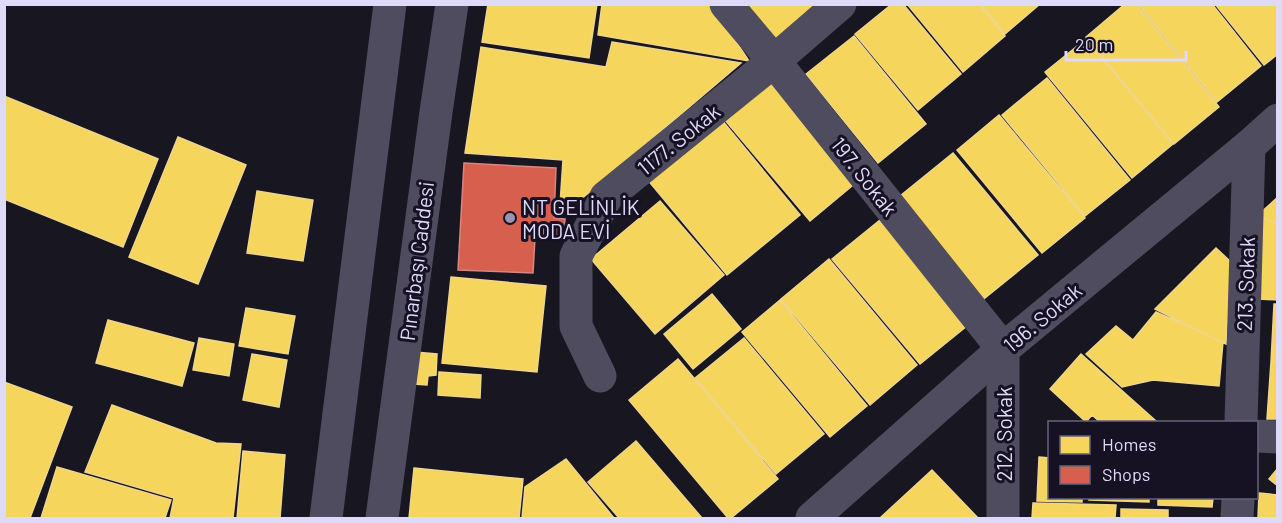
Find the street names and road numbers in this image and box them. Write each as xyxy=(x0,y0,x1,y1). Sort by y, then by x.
street label: 1177. Sokak xyxy=(632,98,724,180)
street label: 197. Sokak xyxy=(827,132,903,220)
street label: Pınarbaşı Caddesi xyxy=(394,180,438,342)
street label: 213. Sokak xyxy=(1231,236,1259,332)
street label: 196. Sokak xyxy=(998,277,1086,357)
street label: 212. Sokak xyxy=(991,387,1016,481)

